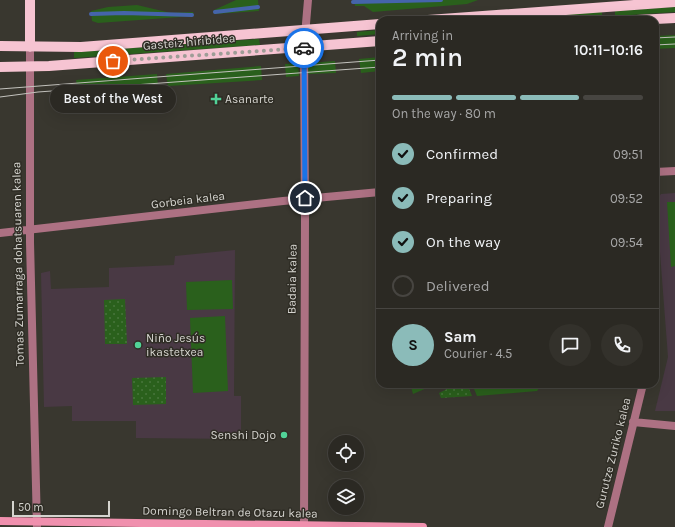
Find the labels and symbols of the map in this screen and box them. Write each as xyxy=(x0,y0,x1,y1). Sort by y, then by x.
courier xyxy=(284,28,324,68)
street label: Gasteiz hiribidea xyxy=(142,31,236,53)
pin xyxy=(96,44,130,78)
callout: Best of the West xyxy=(50,85,176,113)
place label: Asanarte xyxy=(225,92,274,106)
marker: Asanarte xyxy=(210,93,222,105)
street label: Tomas Zumarraga dohatsuaren kalea xyxy=(9,162,27,366)
pin xyxy=(288,181,322,215)
street label: Gorbeia kalea xyxy=(150,189,226,211)
street label: Badaia kalea xyxy=(284,244,300,314)
place label: Niño Jesús ikastetxea xyxy=(146,331,205,359)
marker: Niño Jesús ikastetxea xyxy=(133,340,143,350)
street label: Gurutze Zuriko kalea xyxy=(592,396,634,510)
place label: Senshi Dojo xyxy=(211,428,276,442)
marker: Senshi Dojo xyxy=(279,430,289,440)
scale bar xyxy=(12,499,110,518)
street label: Domingo Beltran de Otazu kalea xyxy=(142,503,318,521)

